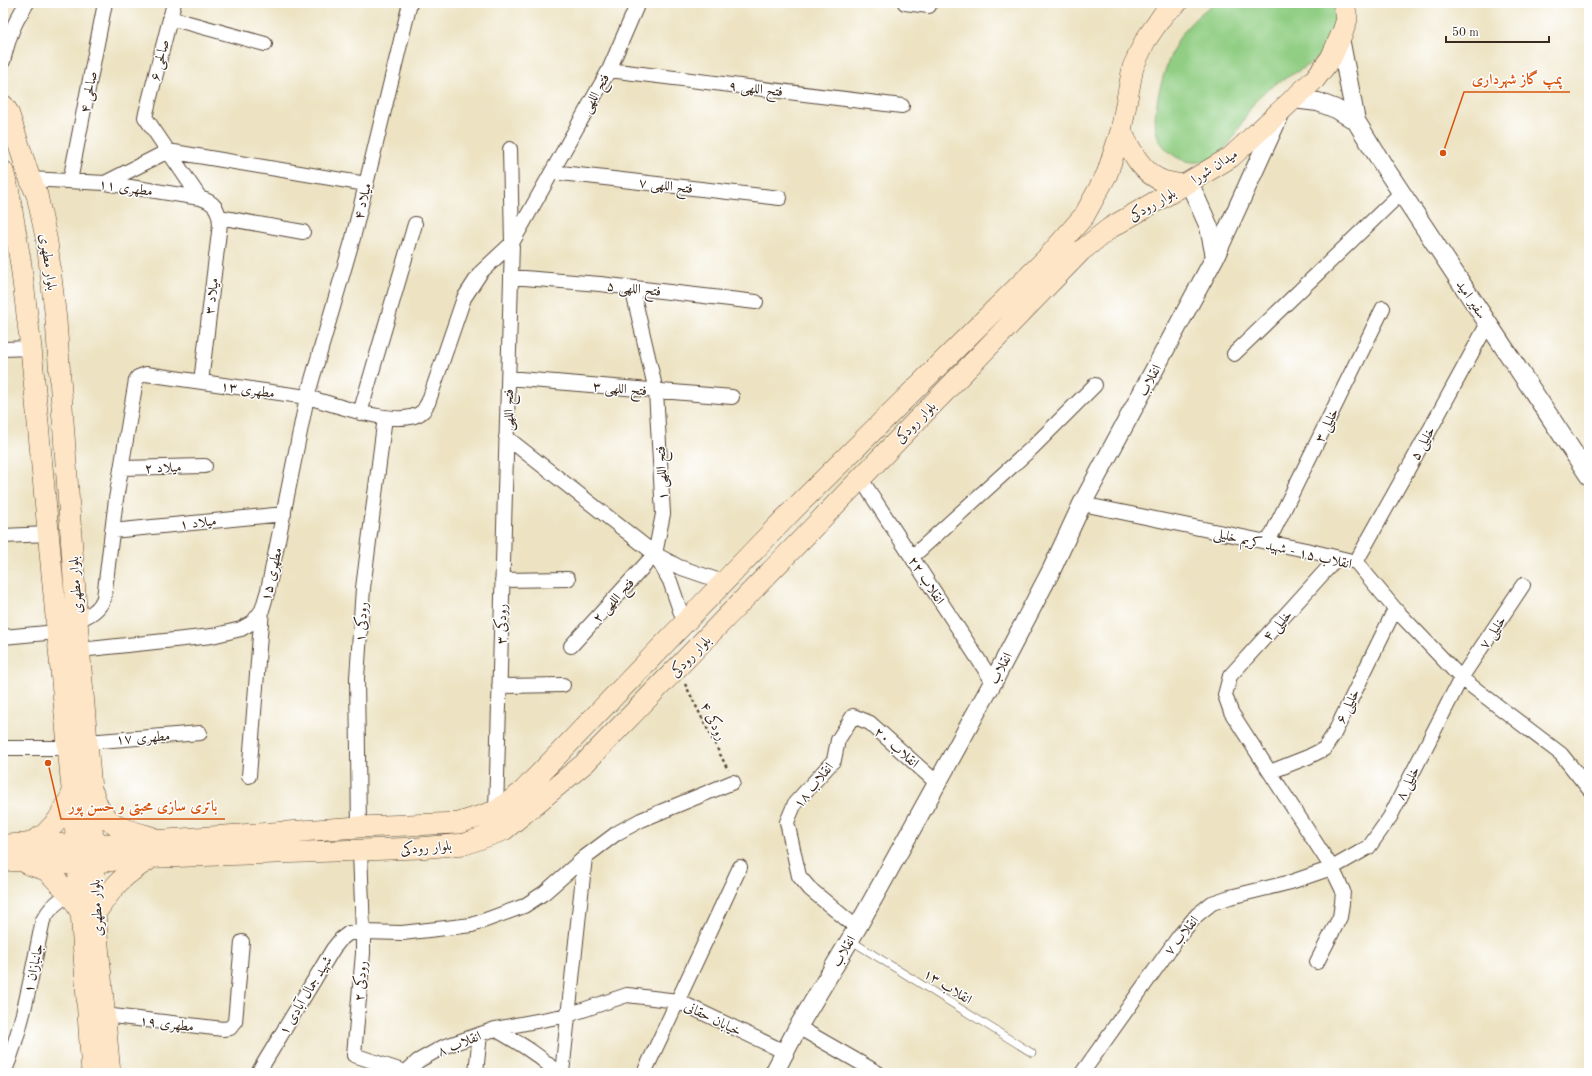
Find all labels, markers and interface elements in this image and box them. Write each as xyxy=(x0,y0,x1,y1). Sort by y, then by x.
scale bar xyxy=(1446,18,1549,44)
text: 50 m xyxy=(1452,26,1479,39)
street label: صالحی ۶ xyxy=(148,38,174,83)
callout: پمپ گاز شهرداری xyxy=(1464,65,1570,92)
text: پمپ گاز شهرداری xyxy=(1472,69,1563,90)
street label: صالحی ۴ xyxy=(78,70,102,115)
street label: فتح اللهی xyxy=(579,72,617,118)
street label: فتح اللهی ۹ xyxy=(727,79,784,104)
street label: میدان شورا xyxy=(1189,147,1241,188)
street label: فتح اللهی ۷ xyxy=(637,176,694,201)
street label: مطهری ۱۱ xyxy=(98,177,154,200)
street label: میلاد ۴ xyxy=(352,182,375,221)
street label: بلوار رودکی xyxy=(1125,183,1179,225)
street label: بلوار مطهری xyxy=(36,233,59,292)
street label: میلاد ۳ xyxy=(203,277,222,315)
street label: سفیر امید xyxy=(1452,278,1489,322)
street label: فتح اللهی ۵ xyxy=(606,279,662,304)
street label: انقلاب xyxy=(1136,362,1165,399)
street label: مطهری ۱۳ xyxy=(220,379,276,402)
street label: فتح اللهی ۳ xyxy=(592,380,648,403)
street label: فتح اللهی xyxy=(502,389,521,431)
street label: بلوار رودکی xyxy=(891,397,940,447)
street label: خلیلی ۳ xyxy=(1313,406,1343,446)
street label: خلیلی ۵ xyxy=(1408,424,1439,464)
street label: فتح اللهی ۱ xyxy=(654,445,675,501)
street label: میلاد ۲ xyxy=(144,460,182,477)
street label: میلاد ۱ xyxy=(179,514,217,533)
street label: انقلاب ۱۵ - شهید کریم خلیلی xyxy=(1211,525,1353,577)
street label: مطهری ۱۵ xyxy=(259,546,286,603)
street label: انقلاب ۲۲ xyxy=(905,554,947,608)
street label: بلوار مطهری xyxy=(67,555,86,614)
street label: فتح اللهی ۲ xyxy=(590,576,641,629)
street label: رودکی ۱ xyxy=(351,601,371,643)
street label: رودکی ۳ xyxy=(492,604,510,644)
street label: خلیلی ۴ xyxy=(1260,608,1297,645)
street label: خلیلی ۷ xyxy=(1477,614,1510,653)
street label: بلوار رودکی xyxy=(666,631,715,681)
street label: انقلاب xyxy=(987,650,1016,687)
street label: خلیلی ۶ xyxy=(1334,687,1364,727)
street label: رودکی ۴ xyxy=(697,699,731,743)
street label: انقلاب ۲۰ xyxy=(871,725,921,771)
street label: مطهری ۱۷ xyxy=(115,729,171,748)
street label: انقلاب ۱۸ xyxy=(791,760,837,812)
street label: خلیلی ۸ xyxy=(1393,764,1424,804)
callout: باتری سازی محبتی و حسن پور xyxy=(61,792,225,819)
text: باتری سازی محبتی و حسن پور xyxy=(67,799,217,817)
street label: بلوار رودکی xyxy=(399,836,453,858)
street label: بلوار مطهری xyxy=(88,879,106,937)
street label: انقلاب ۷ xyxy=(1162,913,1202,958)
street label: انقلاب xyxy=(829,933,859,970)
street label: جانبازان ۱ xyxy=(22,942,47,994)
street label: شهید جمال آبادی ۱ xyxy=(275,953,337,1038)
street label: رودکی ۲ xyxy=(349,960,371,1002)
street label: انقلاب ۱۳ xyxy=(920,967,974,1008)
street label: خیابان حقانی xyxy=(681,999,743,1040)
street label: مطهری ۱۹ xyxy=(139,1014,195,1035)
street label: انقلاب ۸ xyxy=(436,1029,484,1060)

